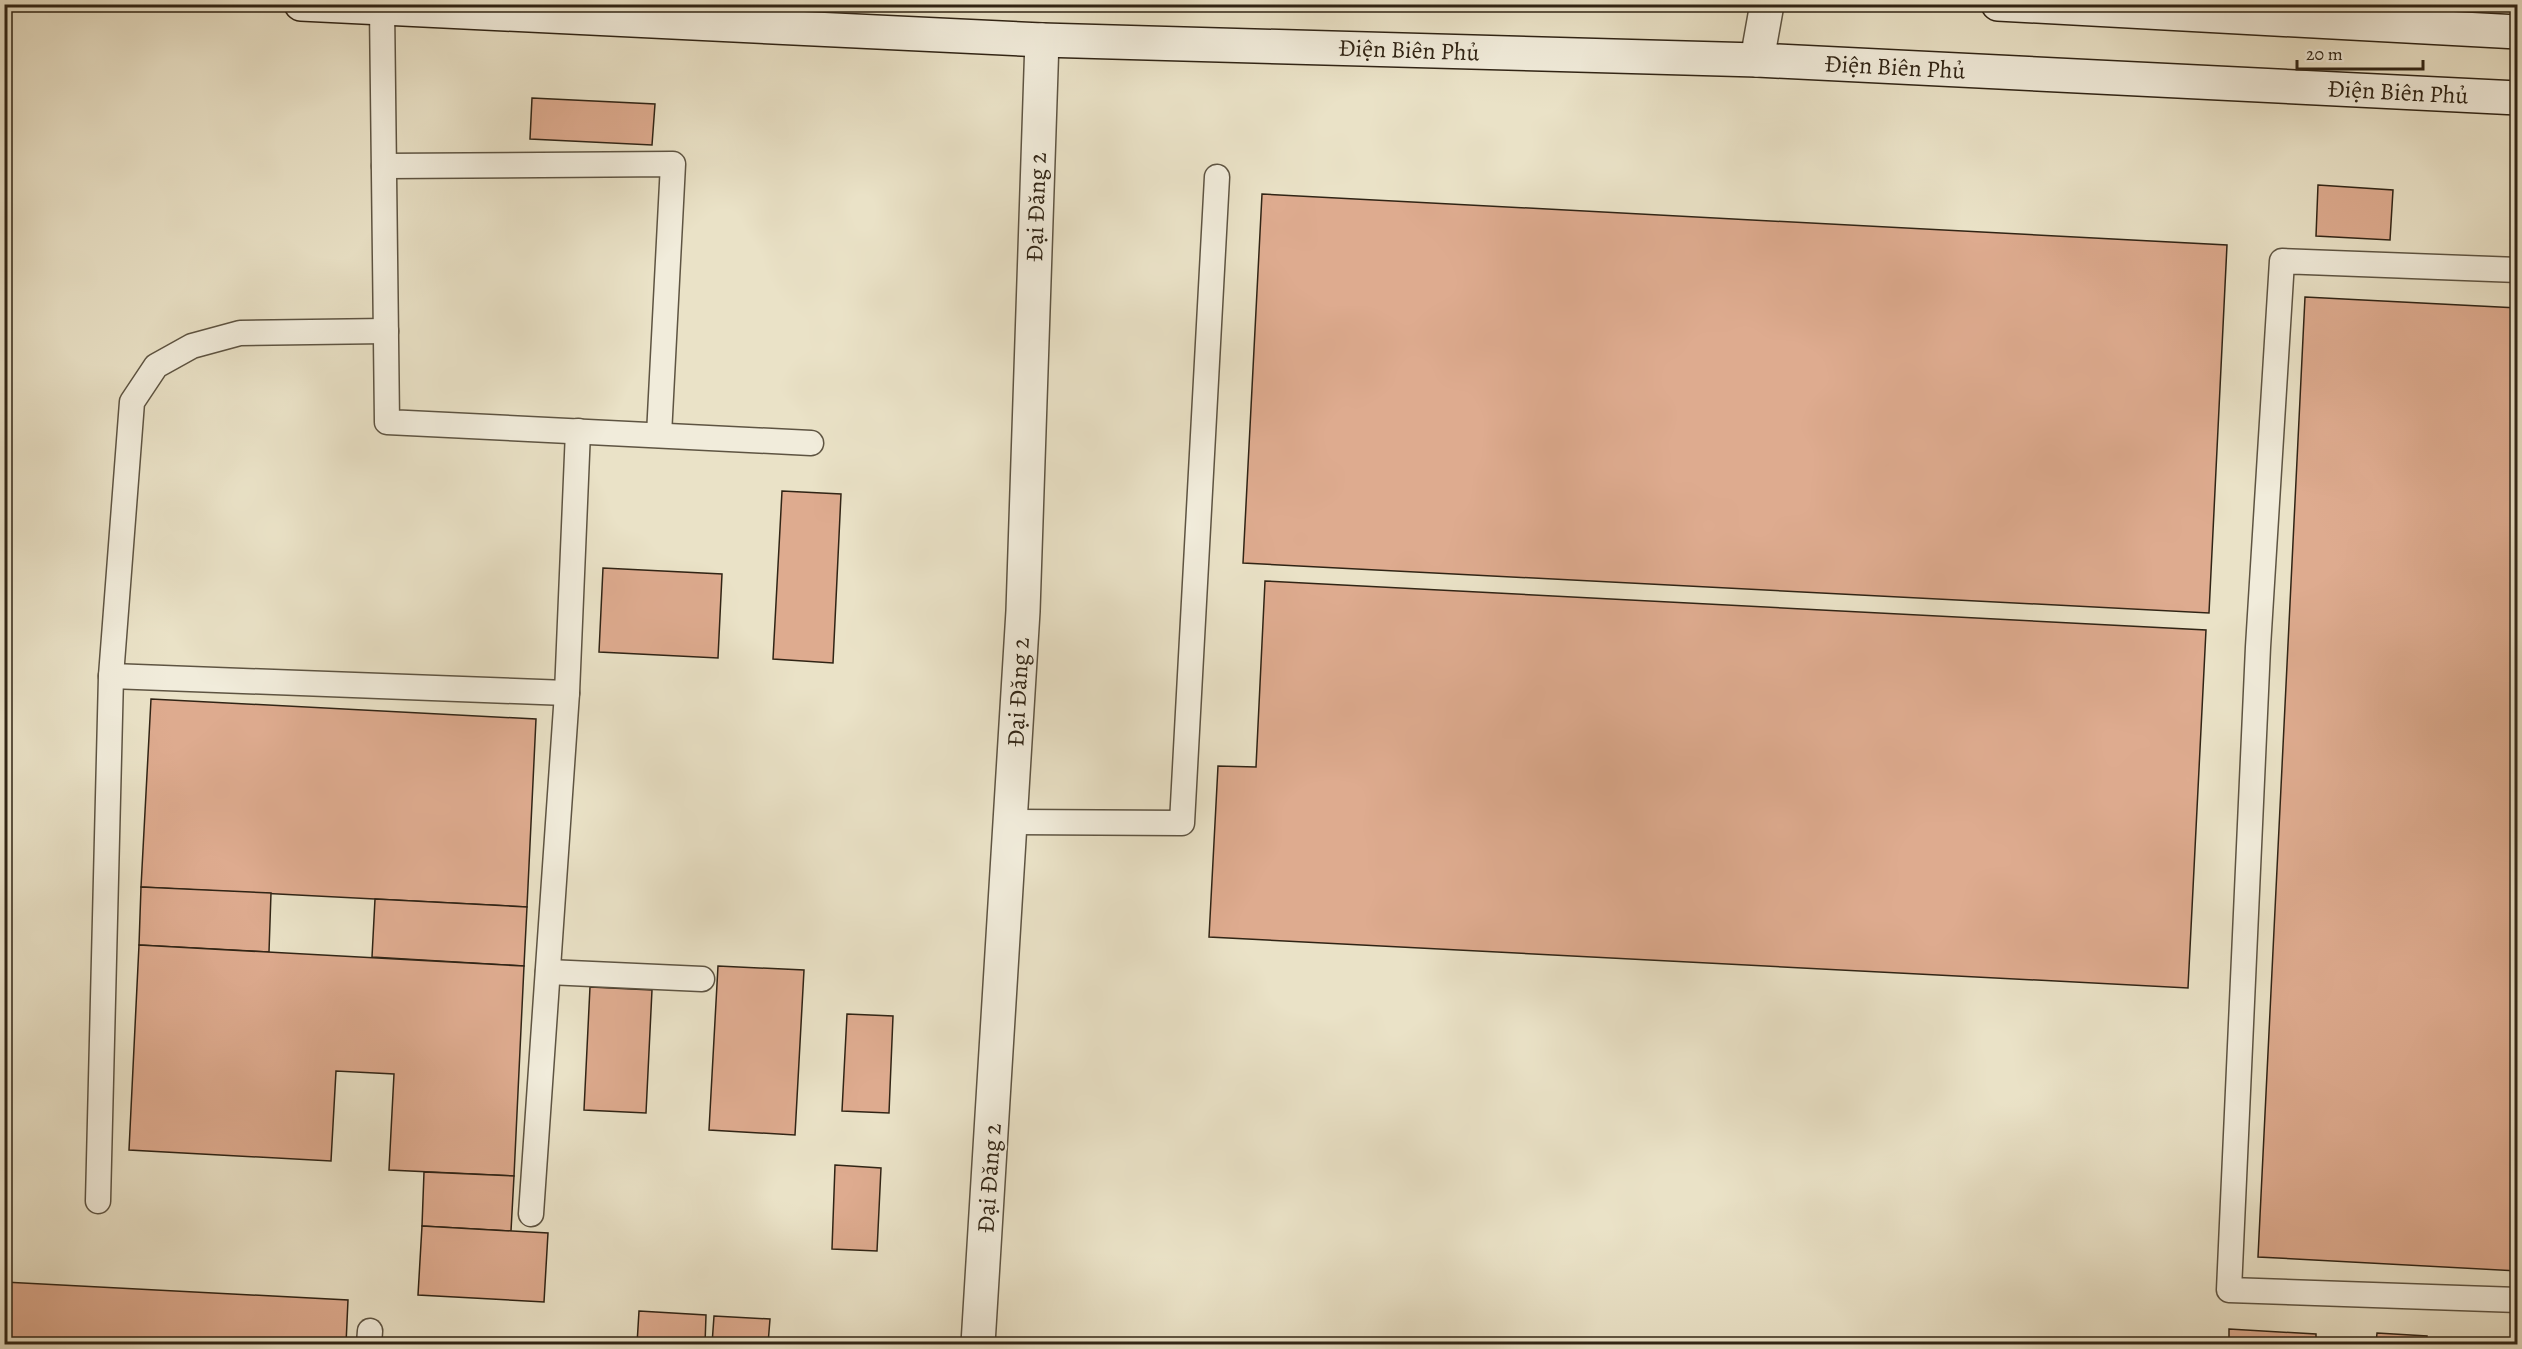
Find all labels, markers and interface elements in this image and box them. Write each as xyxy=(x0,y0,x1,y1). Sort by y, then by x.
street label: Điện Biên Phủ xyxy=(1338,32,1480,68)
scale bar xyxy=(2297,33,2423,71)
text: 20 m xyxy=(2306,42,2343,66)
street label: Điện Biên Phủ xyxy=(1824,47,1966,87)
street label: Điện Biên Phủ xyxy=(2327,72,2469,112)
street label: Đại Đăng 2 xyxy=(1018,152,1054,262)
street label: Đại Đăng 2 xyxy=(999,637,1037,747)
street label: Đại Đăng 2 xyxy=(969,1122,1009,1234)

